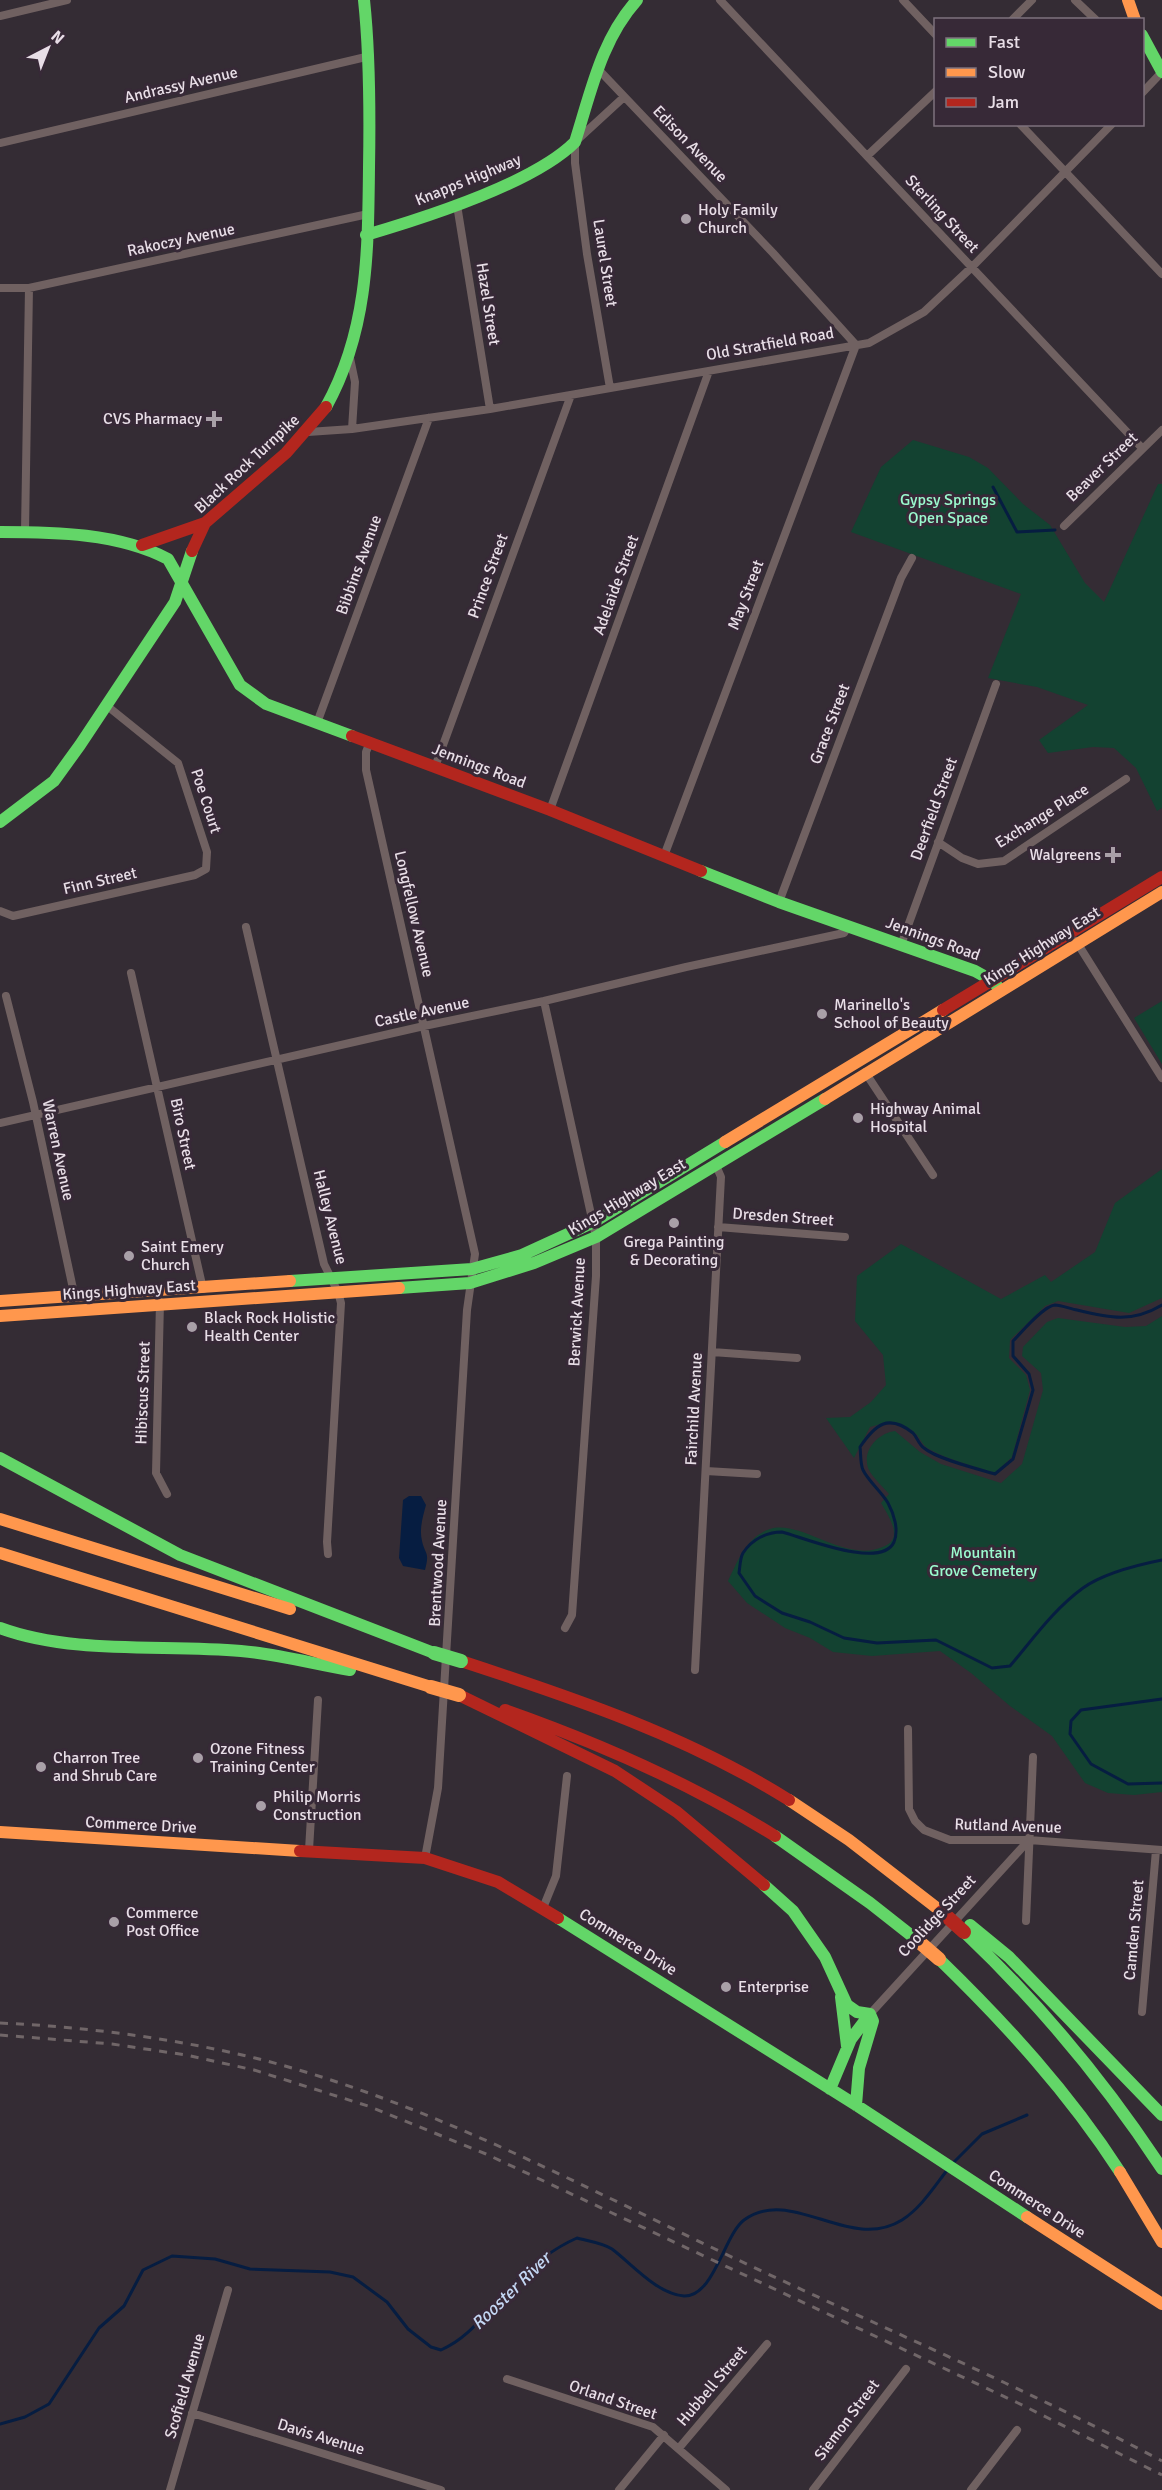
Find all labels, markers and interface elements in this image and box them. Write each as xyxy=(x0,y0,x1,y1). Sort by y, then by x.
north arrow xyxy=(18,18,78,78)
legend xyxy=(934,18,1144,126)
text: N xyxy=(47,26,68,49)
text: Fast xyxy=(988,31,1020,53)
text: Slow xyxy=(988,61,1025,83)
street label: Andrassy Avenue xyxy=(122,62,240,108)
text: Jam xyxy=(988,91,1019,113)
street label: Edison Avenue xyxy=(648,101,732,187)
street label: Knapps Highway xyxy=(412,149,524,210)
street label: Sterling Street xyxy=(901,171,984,258)
place label: Holy Family Church xyxy=(698,200,778,238)
marker: Holy Family Church xyxy=(679,212,693,226)
street label: Laurel Street xyxy=(588,218,622,309)
street label: Rakoczy Avenue xyxy=(125,219,237,261)
street label: Hazel Street xyxy=(472,261,504,347)
street label: Old Stratfield Road xyxy=(705,323,835,365)
place label: CVS Pharmacy xyxy=(103,409,203,429)
street label: Black Rock Turnpike xyxy=(190,410,304,518)
marker: CVS Pharmacy xyxy=(207,412,221,426)
street label: Beaver Street xyxy=(1062,428,1142,506)
park label: Gypsy Springs Open Space xyxy=(900,490,996,528)
street label: Bibbins Avenue xyxy=(332,512,386,618)
street label: Prince Street xyxy=(463,531,513,621)
street label: Adelaide Street xyxy=(589,532,643,638)
street label: May Street xyxy=(723,557,769,633)
street label: Grace Street xyxy=(805,680,855,767)
street label: Jennings Road xyxy=(429,739,529,793)
street label: Deerfield Street xyxy=(906,754,962,863)
street label: Poe Court xyxy=(186,766,226,836)
street label: Exchange Place xyxy=(992,779,1092,853)
place label: Walgreens xyxy=(1029,845,1101,865)
marker: Walgreens xyxy=(1106,848,1120,862)
street label: Longfellow Avenue xyxy=(390,849,438,979)
street label: Finn Street xyxy=(61,863,139,899)
street label: Kings Highway East xyxy=(980,902,1104,990)
street label: Jennings Road xyxy=(883,913,983,965)
street label: Castle Avenue xyxy=(373,992,471,1032)
place label: Marinello's School of Beauty xyxy=(834,995,949,1033)
marker: Marinello's School of Beauty xyxy=(815,1007,829,1021)
street label: Biro Street xyxy=(166,1096,200,1172)
street label: Warren Avenue xyxy=(38,1098,78,1202)
place label: Highway Animal Hospital xyxy=(870,1099,981,1137)
marker: Highway Animal Hospital xyxy=(851,1111,865,1125)
street label: Kings Highway East xyxy=(565,1154,690,1240)
street label: Halley Avenue xyxy=(309,1168,351,1266)
street label: Dresden Street xyxy=(732,1203,835,1231)
marker: Grega Painting & Decorating xyxy=(667,1216,681,1230)
place label: Grega Painting & Decorating xyxy=(623,1232,725,1270)
place label: Saint Emery Church xyxy=(141,1237,224,1275)
marker: Saint Emery Church xyxy=(122,1249,136,1263)
street label: Berwick Avenue xyxy=(564,1257,590,1367)
street label: Kings Highway East xyxy=(62,1275,197,1305)
place label: Black Rock Holistic Health Center xyxy=(204,1308,335,1346)
marker: Black Rock Holistic Health Center xyxy=(185,1320,199,1334)
street label: Hibiscus Street xyxy=(131,1341,155,1445)
street label: Fairchild Avenue xyxy=(681,1352,707,1466)
street label: Brentwood Avenue xyxy=(425,1499,451,1627)
park label: Mountain Grove Cemetery xyxy=(929,1543,1038,1581)
place label: Ozone Fitness Training Center xyxy=(210,1739,315,1777)
place label: Charron Tree and Shrub Care xyxy=(53,1748,157,1786)
marker: Ozone Fitness Training Center xyxy=(191,1751,205,1765)
marker: Charron Tree and Shrub Care xyxy=(34,1760,48,1774)
place label: Philip Morris Construction xyxy=(273,1787,361,1825)
marker: Philip Morris Construction xyxy=(254,1799,268,1813)
street label: Commerce Drive xyxy=(85,1812,197,1838)
street label: Rutland Avenue xyxy=(954,1814,1062,1838)
street label: Coolidge Street xyxy=(894,1870,980,1961)
street label: Camden Street xyxy=(1120,1879,1148,1981)
place label: Commerce Post Office xyxy=(126,1903,199,1941)
street label: Commerce Drive xyxy=(575,1904,681,1980)
marker: Commerce Post Office xyxy=(107,1915,121,1929)
place label: Enterprise xyxy=(738,1977,809,1997)
marker: Enterprise xyxy=(719,1980,733,1994)
street label: Commerce Drive xyxy=(985,2165,1089,2243)
water label: Rooster River xyxy=(467,2246,557,2334)
street label: Scofield Avenue xyxy=(160,2331,210,2441)
street label: Hubbell Street xyxy=(673,2341,752,2430)
street label: Siemon Street xyxy=(810,2375,884,2464)
street label: Orland Street xyxy=(566,2376,660,2425)
street label: Davis Avenue xyxy=(275,2414,367,2460)

